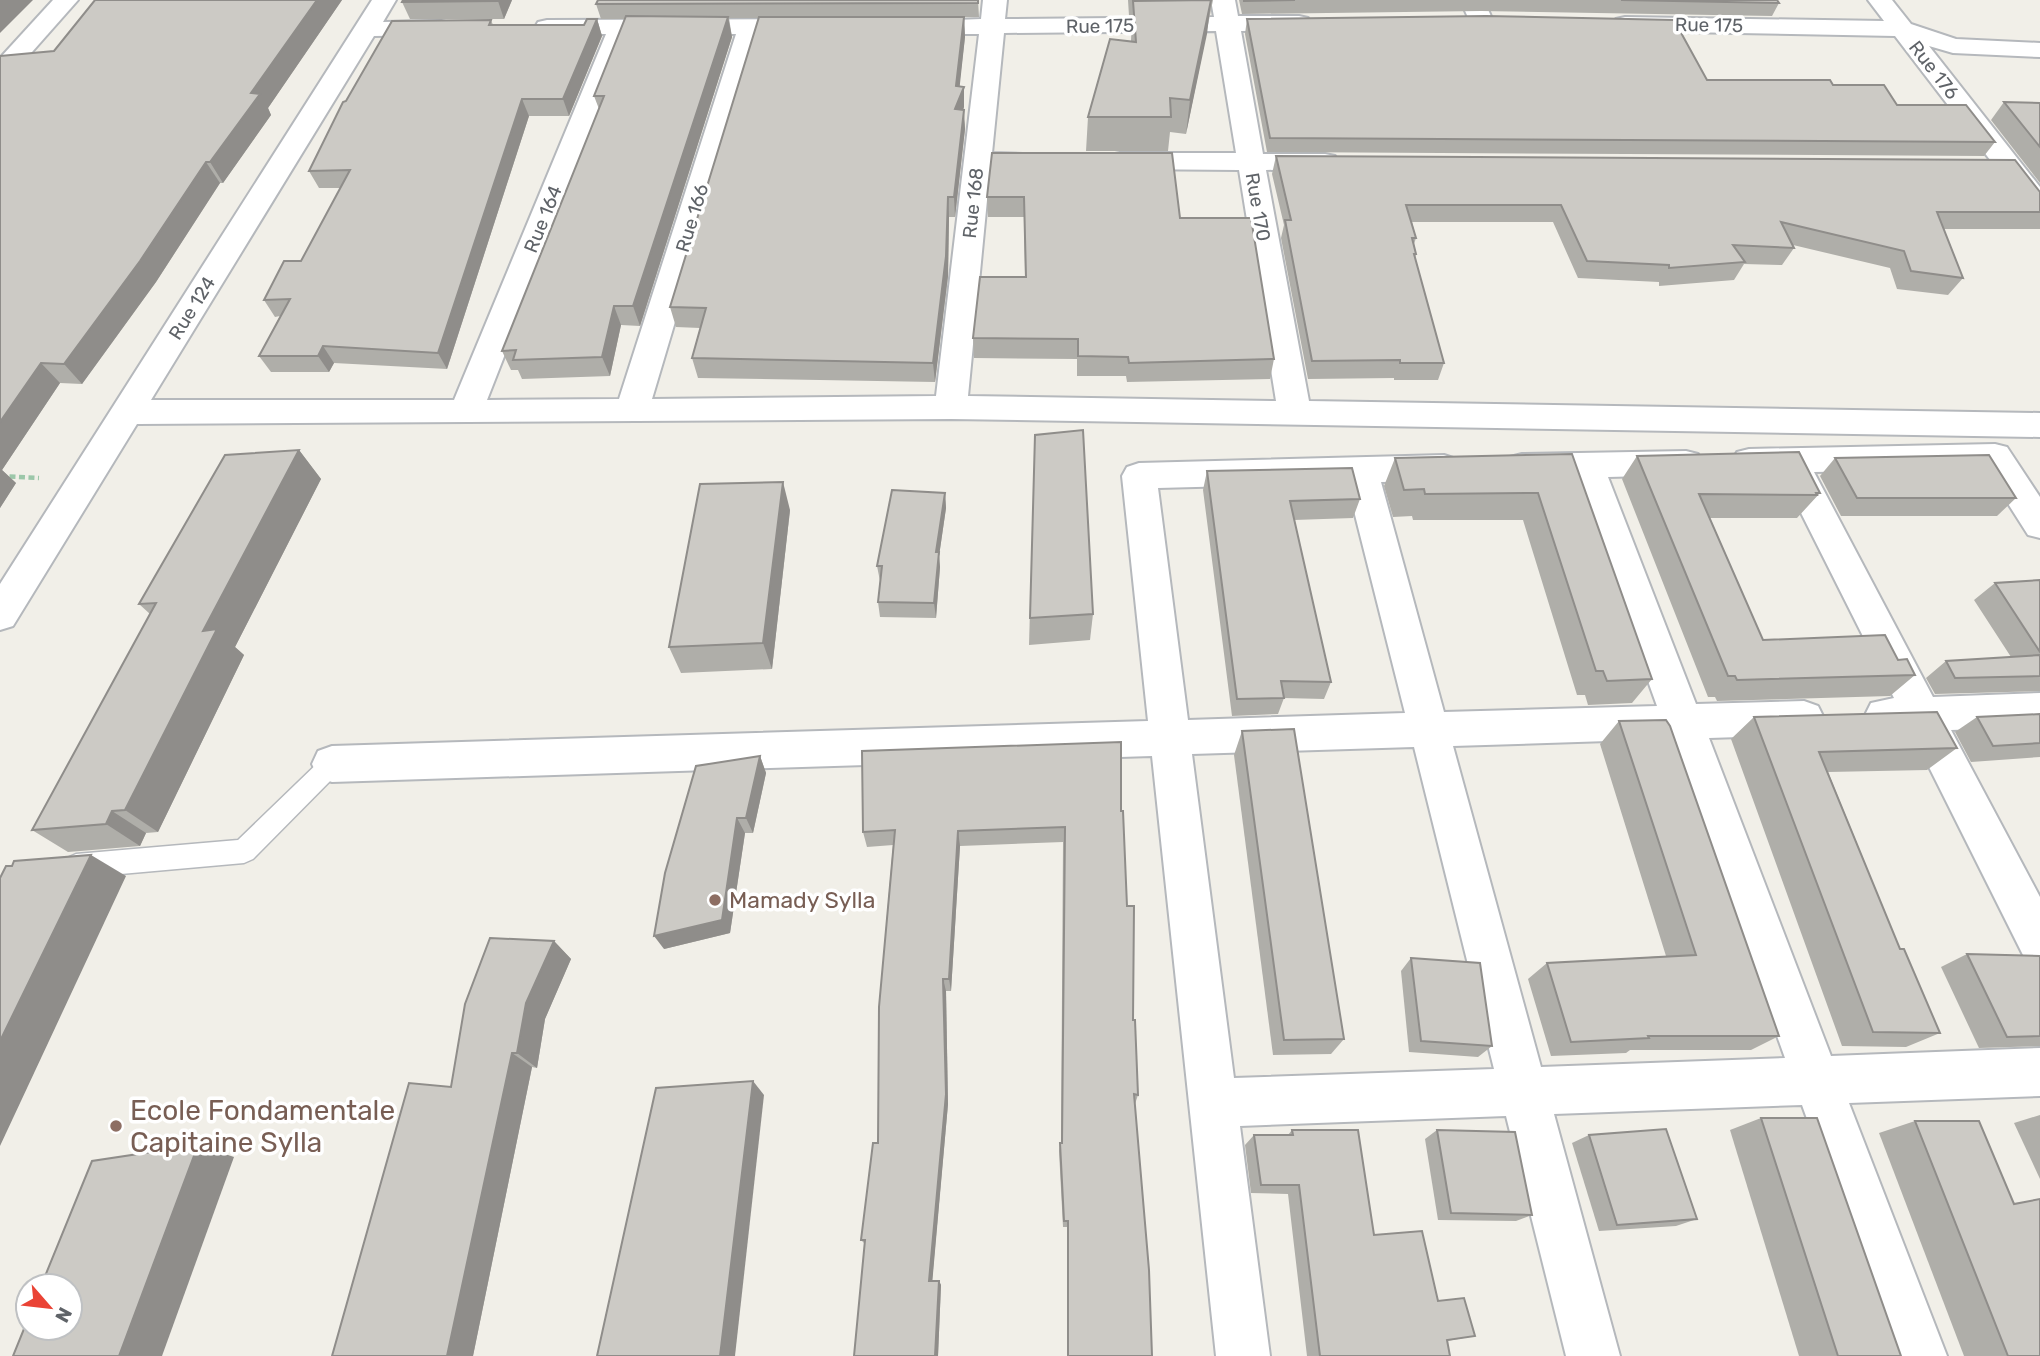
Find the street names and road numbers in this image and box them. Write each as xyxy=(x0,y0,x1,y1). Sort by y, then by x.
street label: Rue 175 xyxy=(1675,13,1743,37)
street label: Rue 175 xyxy=(1066,14,1134,38)
street label: Rue 176 xyxy=(1904,36,1964,104)
street label: Rue 168 xyxy=(958,167,988,239)
street label: Rue 170 xyxy=(1241,171,1275,243)
street label: Rue 166 xyxy=(671,181,713,255)
street label: Rue 164 xyxy=(519,182,567,256)
street label: Rue 124 xyxy=(164,272,220,344)

